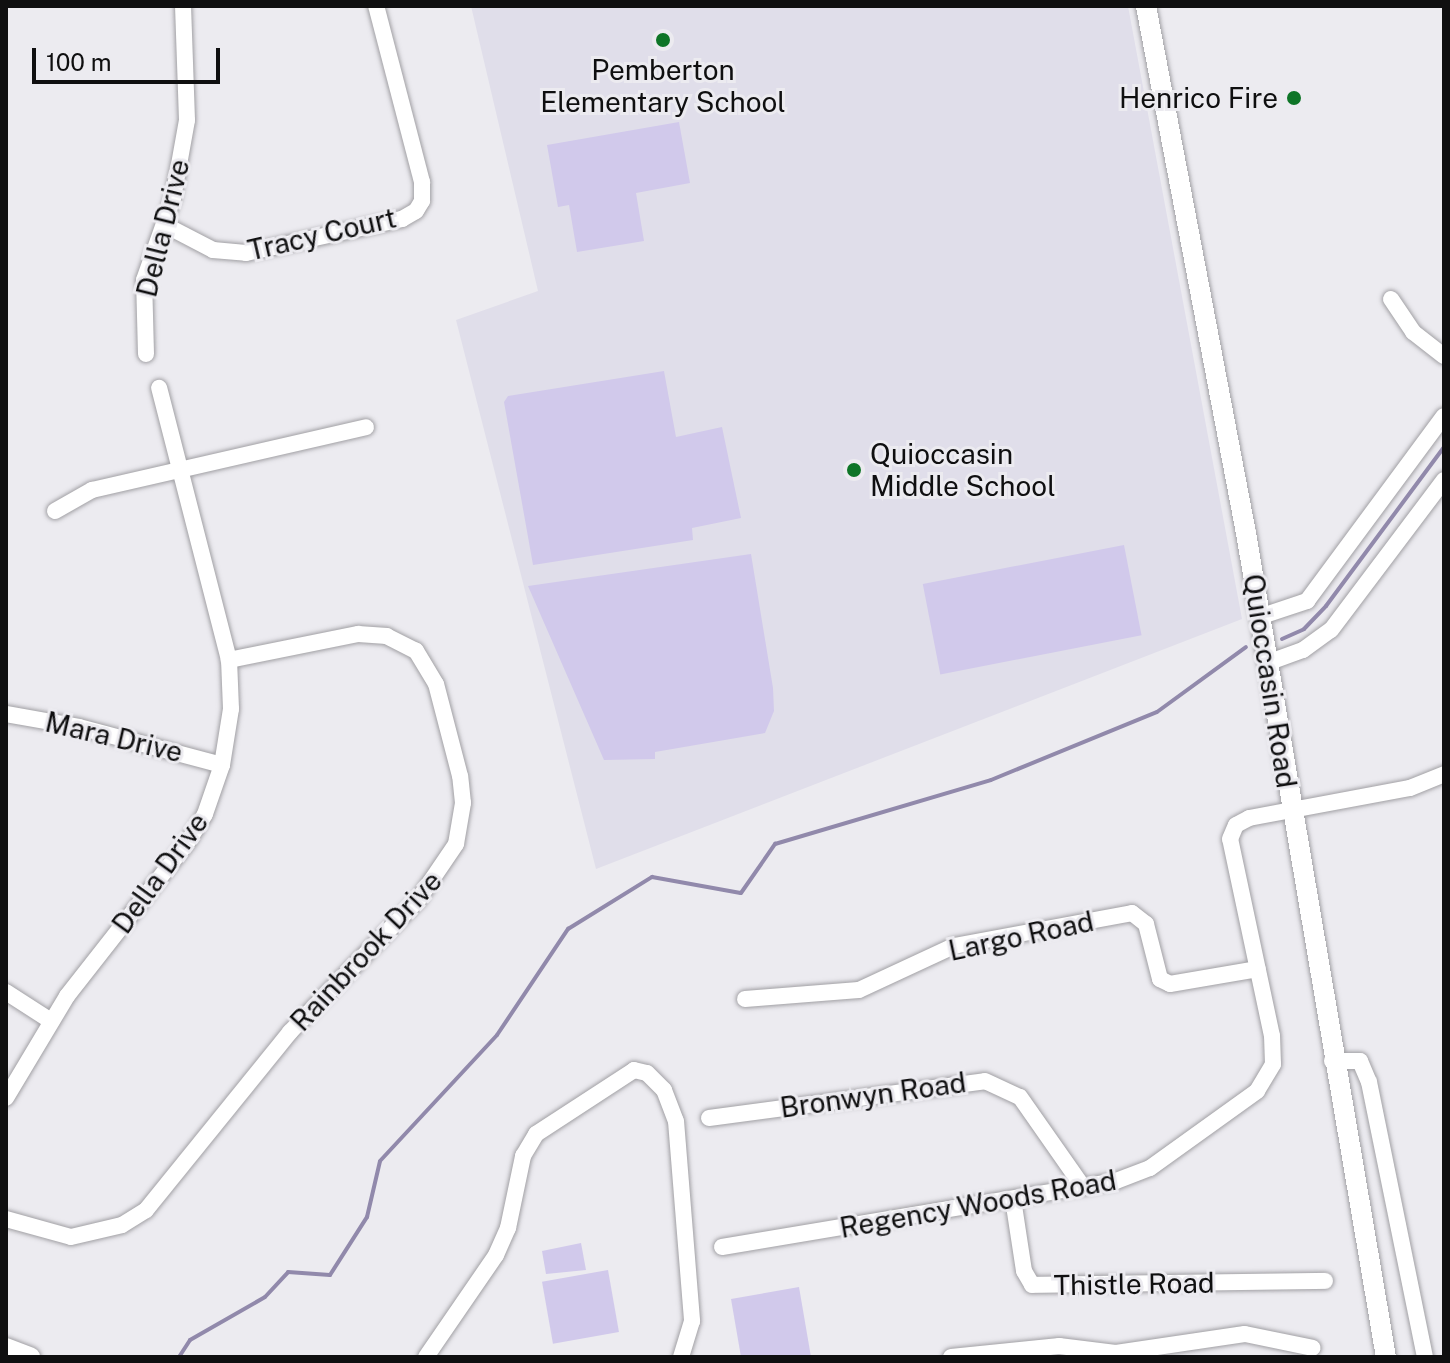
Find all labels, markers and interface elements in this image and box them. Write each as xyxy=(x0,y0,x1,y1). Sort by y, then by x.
marker: Pemberton Elementary School xyxy=(654,31,672,49)
scale bar xyxy=(36,32,224,82)
text: 100 m xyxy=(46,48,112,76)
place label: Pemberton Elementary School xyxy=(540,53,786,119)
place label: Henrico Fire xyxy=(1119,81,1278,115)
marker: Henrico Fire xyxy=(1285,89,1303,107)
street label: Della Drive xyxy=(130,156,196,300)
street label: Tracy Court xyxy=(245,201,399,267)
place label: Quioccasin Middle School xyxy=(870,437,1056,503)
marker: Quioccasin Middle School xyxy=(845,461,863,479)
street label: Quioccasin Road xyxy=(1236,572,1304,790)
street label: Mara Drive xyxy=(42,705,186,769)
street label: Della Drive xyxy=(105,806,215,940)
street label: Rainbrook Drive xyxy=(283,864,449,1038)
street label: Largo Road xyxy=(945,904,1097,968)
street label: Bronwyn Road xyxy=(778,1065,968,1125)
street label: Regency Woods Road xyxy=(837,1163,1119,1245)
street label: Thistle Road xyxy=(1053,1266,1215,1302)

